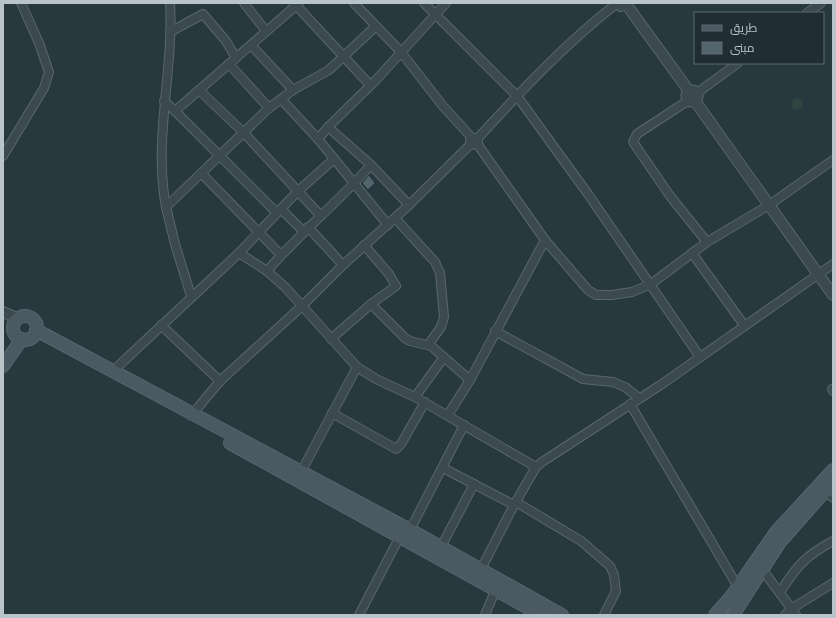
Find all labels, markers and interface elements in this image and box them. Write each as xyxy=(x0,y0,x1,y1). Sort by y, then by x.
legend xyxy=(694,12,824,64)
text: طريق xyxy=(730,21,758,35)
text: مبنى xyxy=(730,41,755,55)

